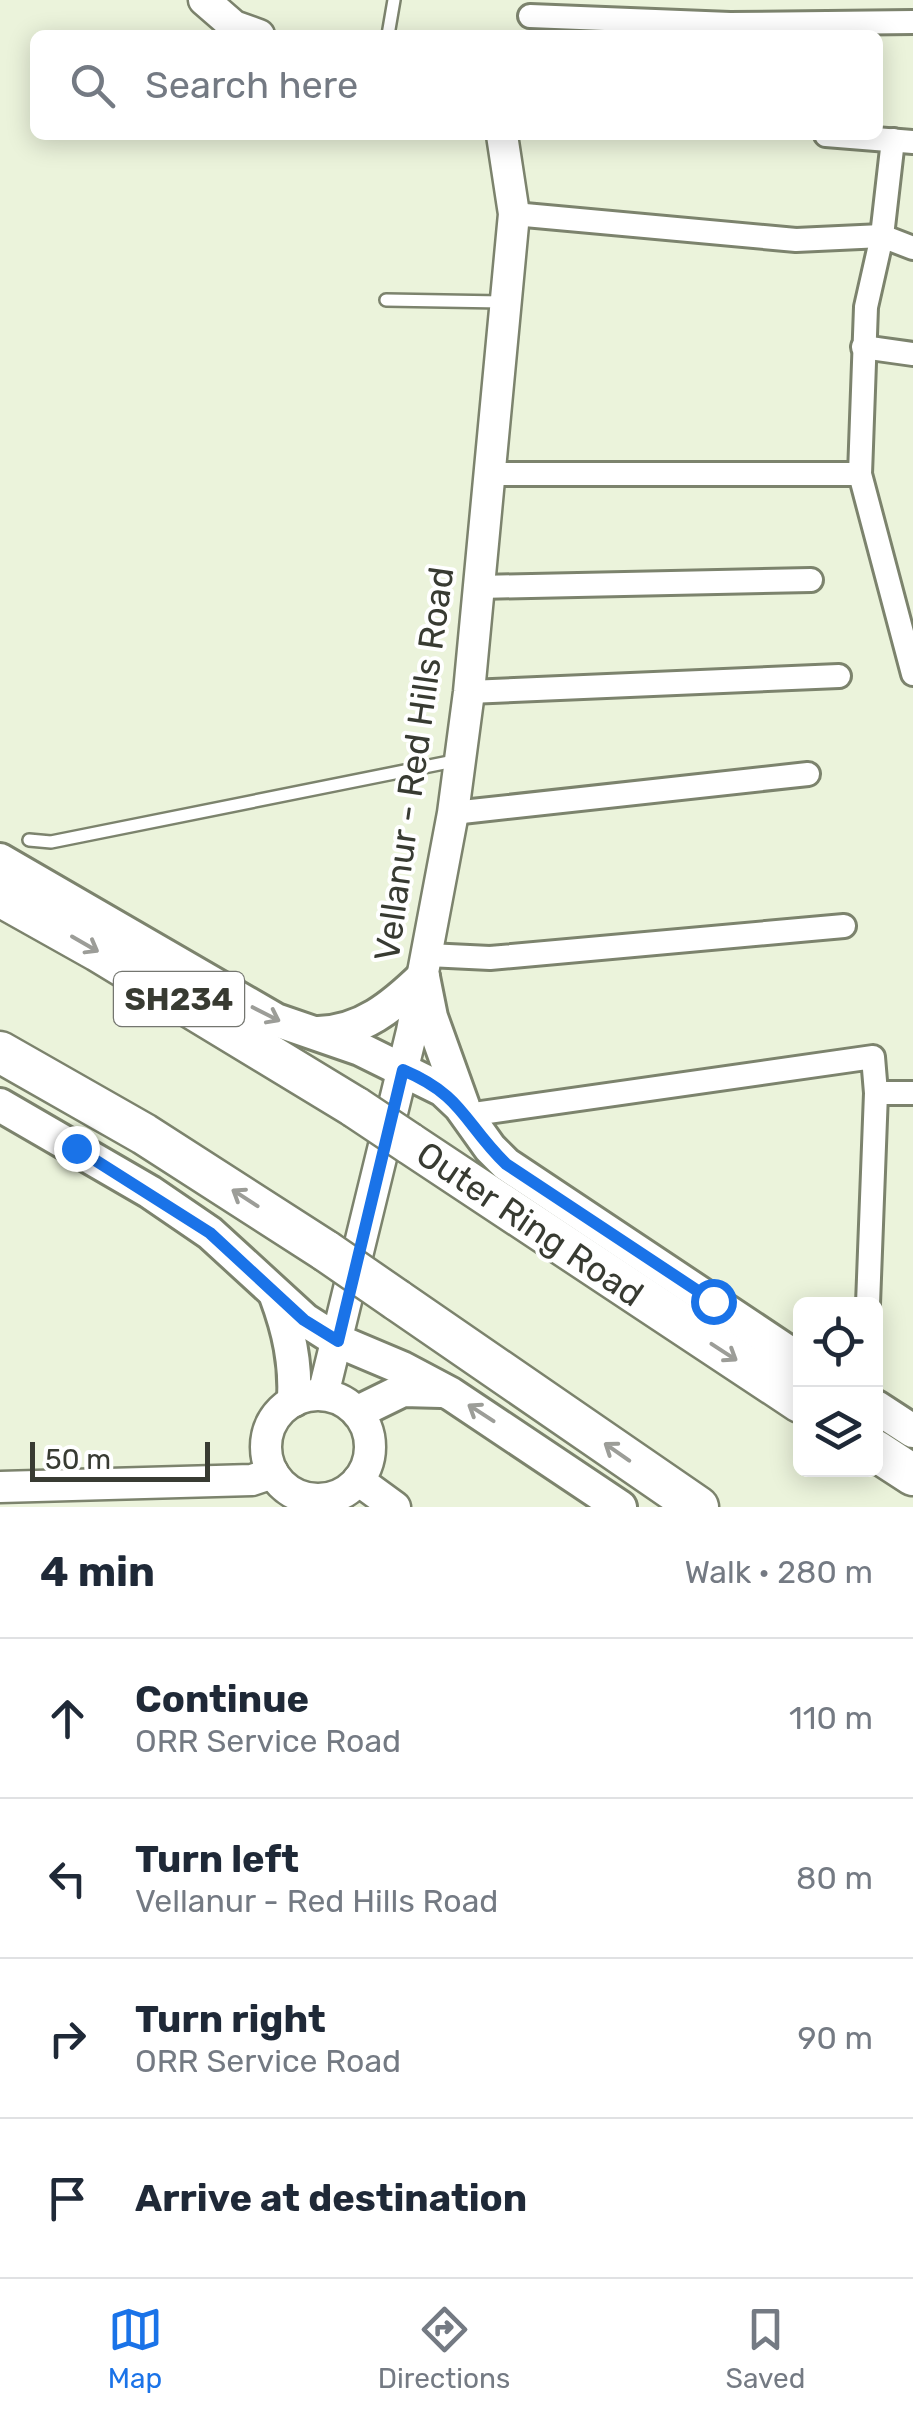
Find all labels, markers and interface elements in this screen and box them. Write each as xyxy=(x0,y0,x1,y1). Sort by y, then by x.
search box xyxy=(30,30,883,140)
icon: search xyxy=(65,58,120,113)
text: Search here xyxy=(145,62,358,108)
street label: Vellanur - Red Hills Road xyxy=(366,564,462,964)
one-way arrow xyxy=(70,934,99,954)
road number: SH234 xyxy=(114,972,244,1026)
one-way arrow xyxy=(251,1005,280,1024)
route end xyxy=(54,1126,100,1172)
street label: Outer Ring Road xyxy=(409,1133,651,1315)
one-way arrow xyxy=(232,1188,259,1208)
route start xyxy=(691,1279,737,1325)
map controls xyxy=(793,1297,883,1477)
button: locate xyxy=(793,1297,883,1387)
one-way arrow xyxy=(709,1341,737,1362)
button: layers xyxy=(793,1387,883,1477)
one-way arrow xyxy=(468,1403,496,1424)
scale bar xyxy=(30,1437,210,1482)
one-way arrow xyxy=(604,1442,632,1463)
text: 50 m xyxy=(45,1443,111,1476)
text: 4 min xyxy=(40,1547,155,1597)
text: Walk · 280 m xyxy=(684,1553,873,1591)
text: Continue xyxy=(135,1676,309,1722)
icon: ahead xyxy=(40,1691,95,1746)
text: 110 m xyxy=(789,1699,873,1737)
text: ORR Service Road xyxy=(135,1722,401,1760)
text: Turn left xyxy=(135,1836,299,1882)
icon: left xyxy=(40,1851,95,1906)
text: 80 m xyxy=(796,1859,873,1897)
text: Vellanur - Red Hills Road xyxy=(135,1882,498,1920)
text: Turn right xyxy=(135,1996,326,2042)
icon: right xyxy=(40,2011,95,2066)
text: 90 m xyxy=(797,2019,873,2057)
text: ORR Service Road xyxy=(135,2042,401,2080)
icon: arrive xyxy=(40,2171,95,2226)
text: Arrive at destination xyxy=(135,2175,527,2221)
tab: Map xyxy=(108,2302,163,2395)
tab: Directions xyxy=(378,2302,510,2395)
tab: Saved xyxy=(725,2302,805,2395)

